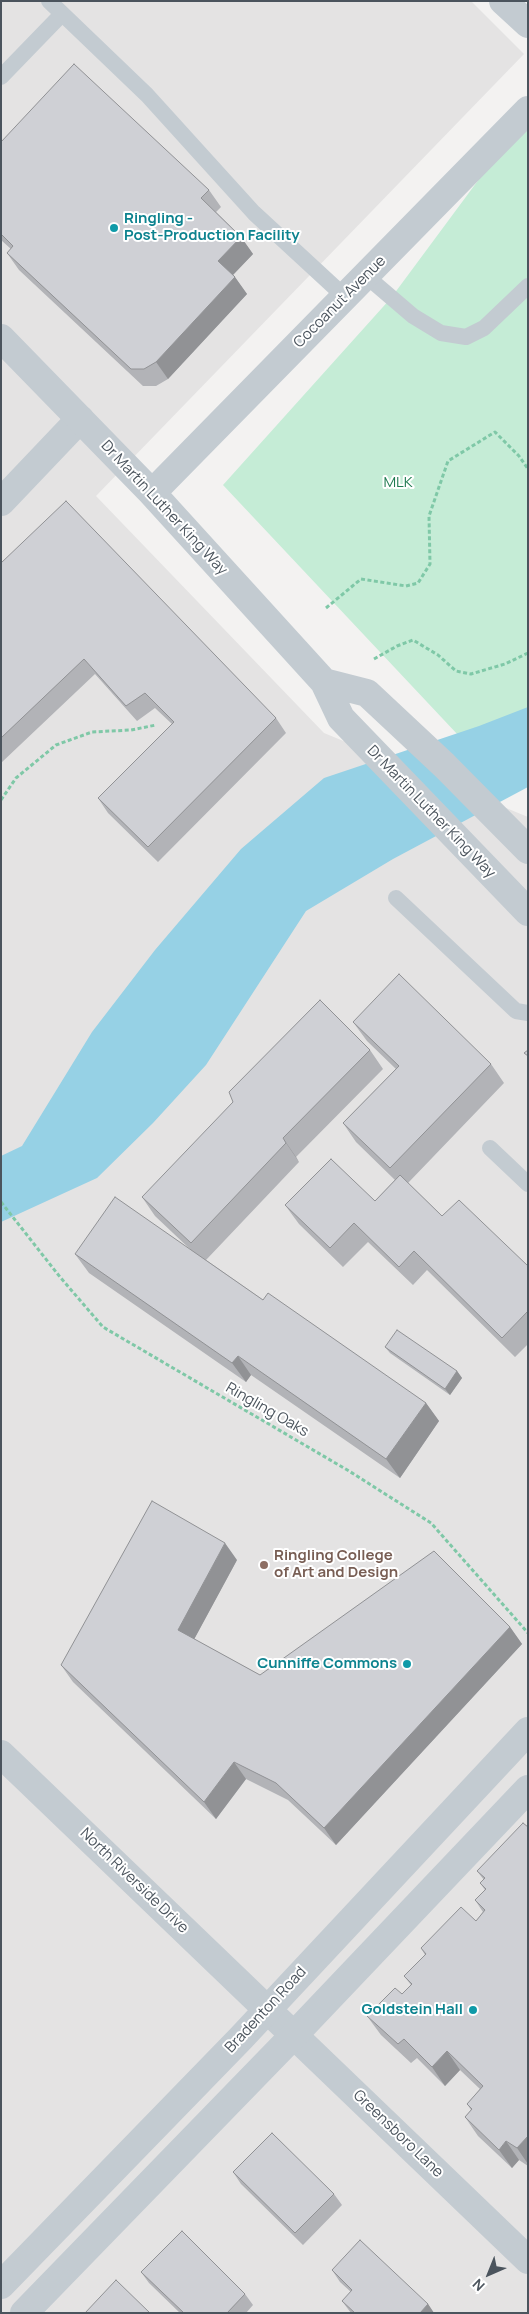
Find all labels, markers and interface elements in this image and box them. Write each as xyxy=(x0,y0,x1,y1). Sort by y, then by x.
place label: Ringling - Post-Production Facility xyxy=(124,210,300,245)
marker: Ringling - Post-Production Facility xyxy=(108,222,120,234)
street label: Cocoanut Avenue xyxy=(290,252,390,352)
street label: Dr Martin Luther King Way xyxy=(97,437,231,579)
park label: MLK xyxy=(383,474,413,492)
street label: Dr Martin Luther King Way xyxy=(363,742,499,882)
street label: Ringling Oaks xyxy=(222,1379,312,1441)
place label: Ringling College of Art and Design xyxy=(274,1547,398,1582)
marker: Ringling College of Art and Design xyxy=(258,1559,270,1571)
place label: Cunniffe Commons xyxy=(257,1655,397,1673)
marker: Cunniffe Commons xyxy=(401,1658,413,1670)
street label: North Riverside Drive xyxy=(76,1825,192,1937)
street label: Bradenton Road xyxy=(222,1963,310,2057)
place label: Goldstein Hall xyxy=(362,2001,463,2019)
marker: Goldstein Hall xyxy=(467,2004,479,2016)
street label: Greensboro Lane xyxy=(349,2086,447,2182)
north arrow xyxy=(464,2249,514,2299)
text: N xyxy=(468,2275,488,2295)

